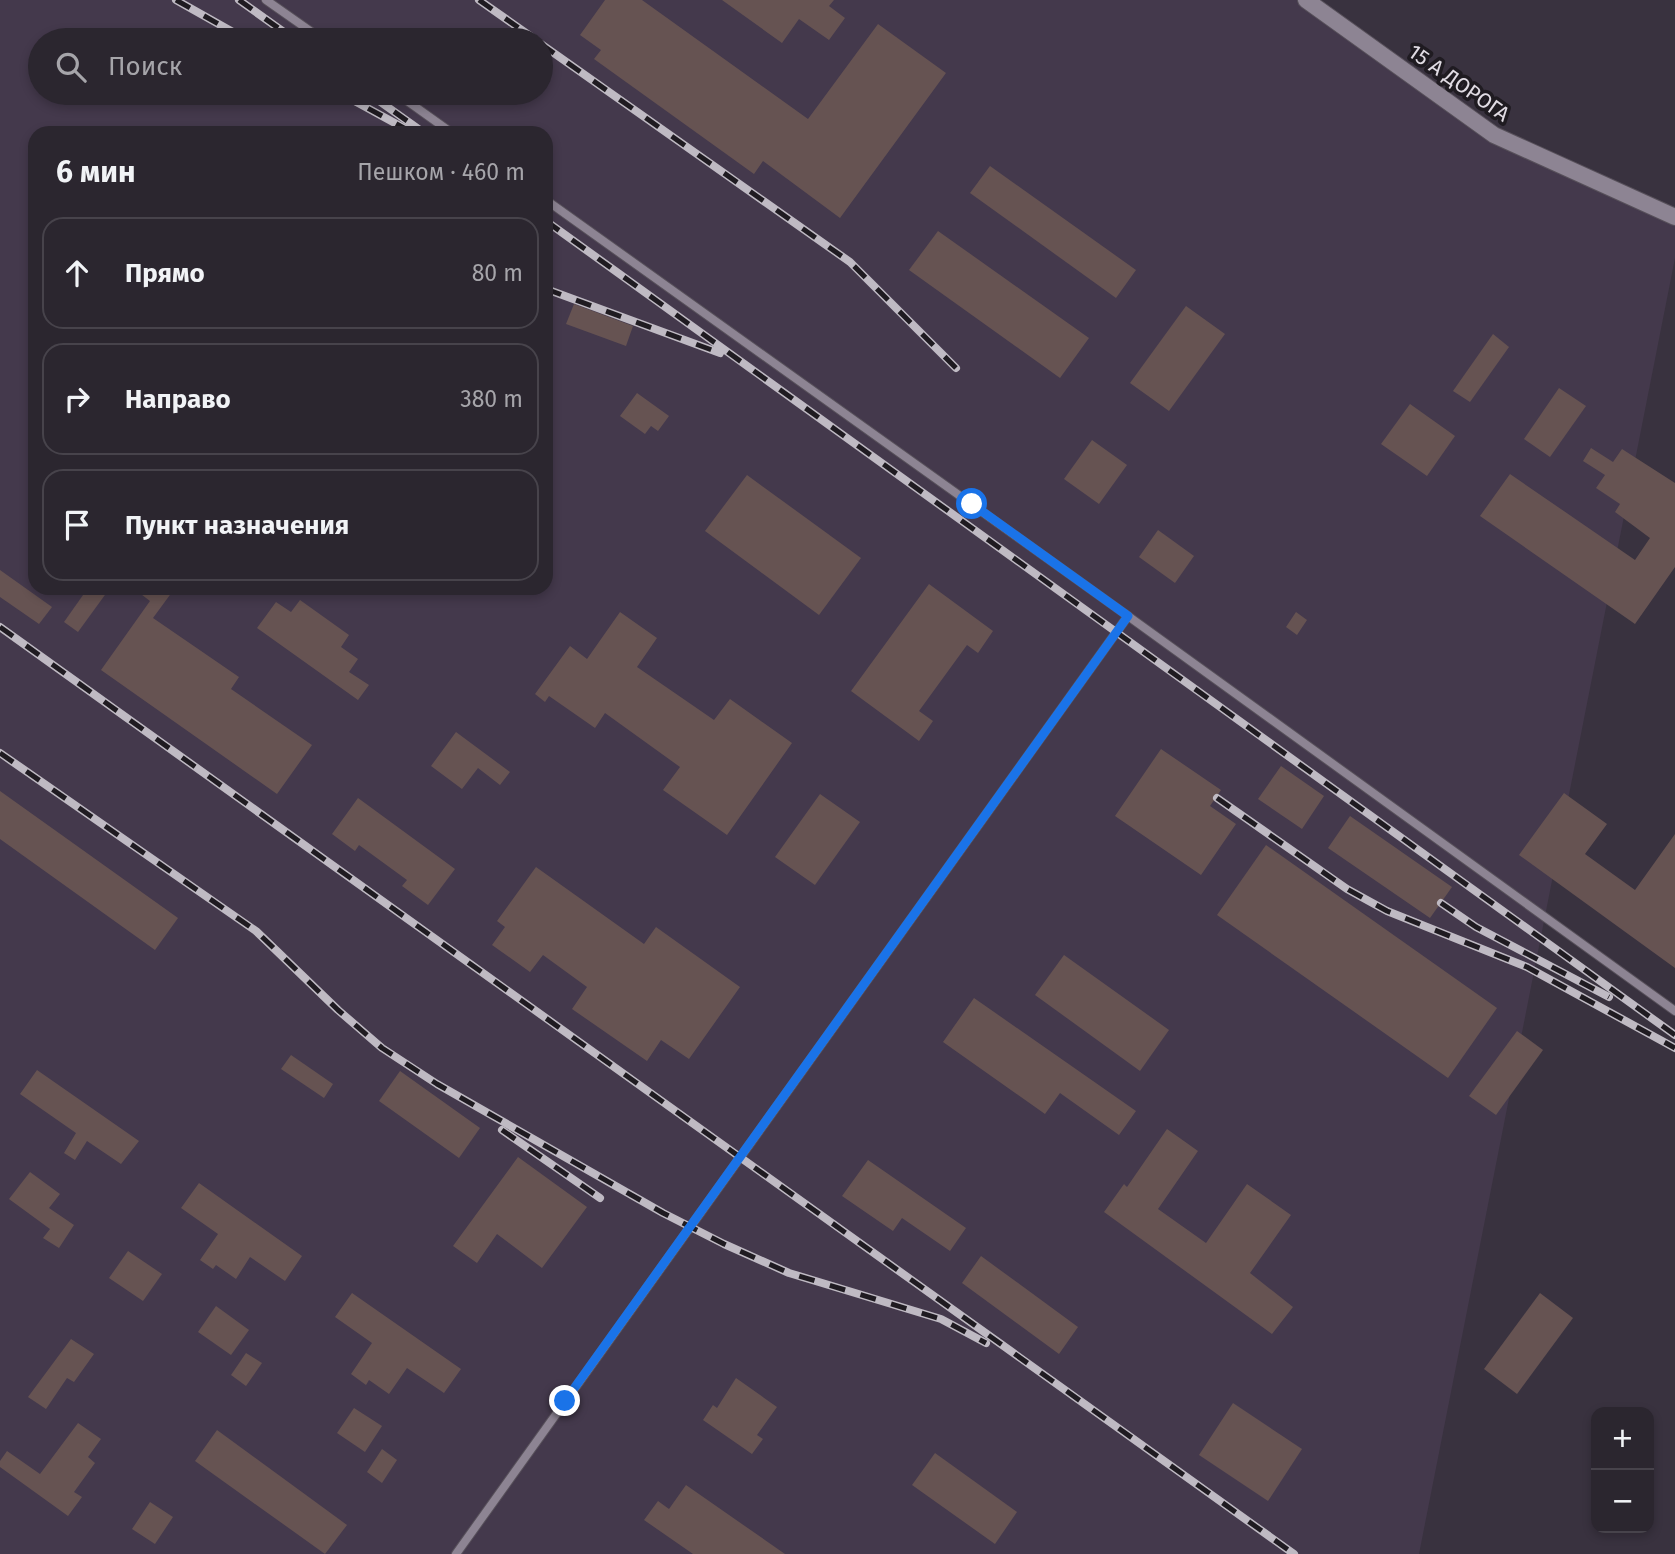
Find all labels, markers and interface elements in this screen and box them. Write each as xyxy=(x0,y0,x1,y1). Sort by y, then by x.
search box xyxy=(28,28,553,105)
street label: 15 А ДОРОГА xyxy=(1403,39,1515,127)
icon: search xyxy=(52,48,90,86)
text: Поиск xyxy=(108,51,182,82)
text: 6 мин xyxy=(56,154,136,190)
text: Пешком · 460 m xyxy=(357,158,525,186)
icon: ahead xyxy=(58,254,96,292)
text: Прямо xyxy=(125,258,205,289)
text: 80 m xyxy=(472,259,523,287)
icon: right xyxy=(58,380,96,418)
text: Направо xyxy=(125,384,231,415)
text: 380 m xyxy=(460,385,523,413)
route start xyxy=(956,488,987,519)
icon: arrive xyxy=(58,506,96,544)
text: Пункт назначения xyxy=(125,510,349,541)
route end xyxy=(549,1385,580,1416)
map controls xyxy=(1591,1407,1654,1533)
button: + xyxy=(1591,1407,1654,1470)
button: − xyxy=(1591,1470,1654,1533)

